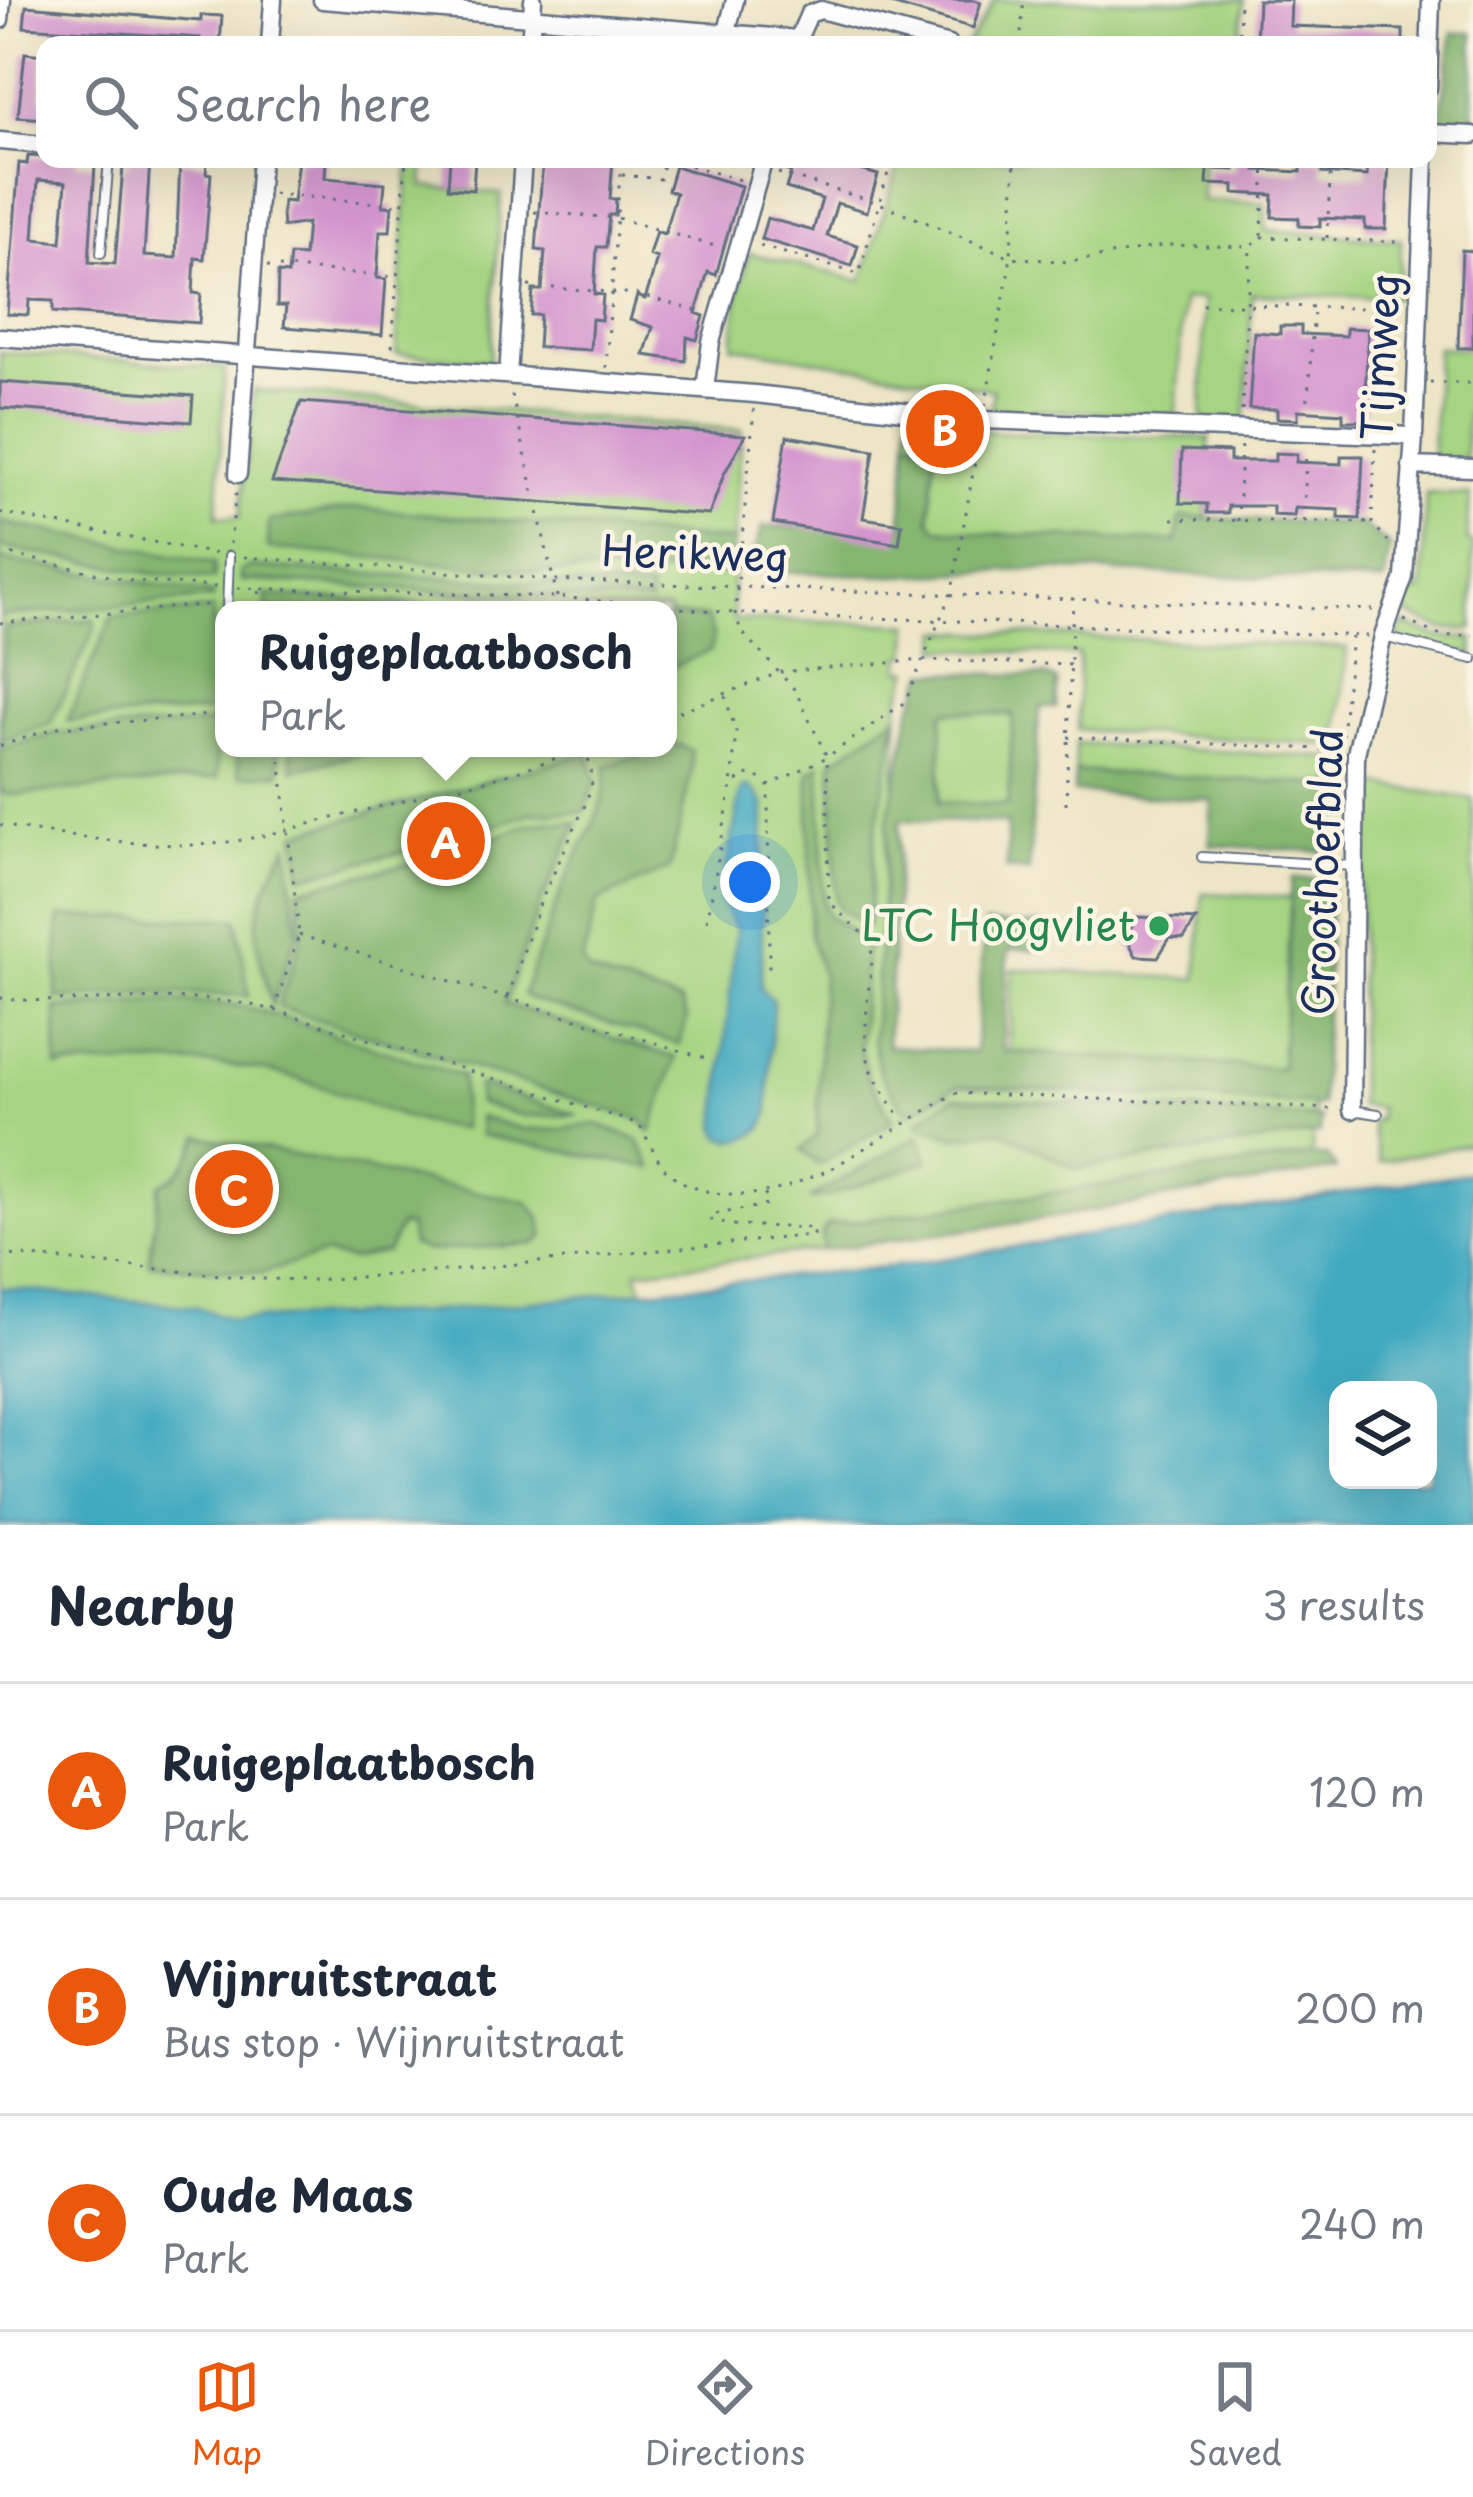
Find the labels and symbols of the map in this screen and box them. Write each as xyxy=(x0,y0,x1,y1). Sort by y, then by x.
street label: Tijmweg xyxy=(1343,271,1414,442)
pin: B xyxy=(906,384,984,474)
street label: Herikweg xyxy=(600,517,790,586)
street label: Groothoefblad xyxy=(1284,727,1357,1017)
pin: A xyxy=(407,796,485,886)
your location xyxy=(720,852,780,912)
place label: LTC Hoogvliet xyxy=(861,892,1135,955)
marker: LTC Hoogvliet xyxy=(1146,913,1172,939)
pin: C xyxy=(195,1144,273,1234)

